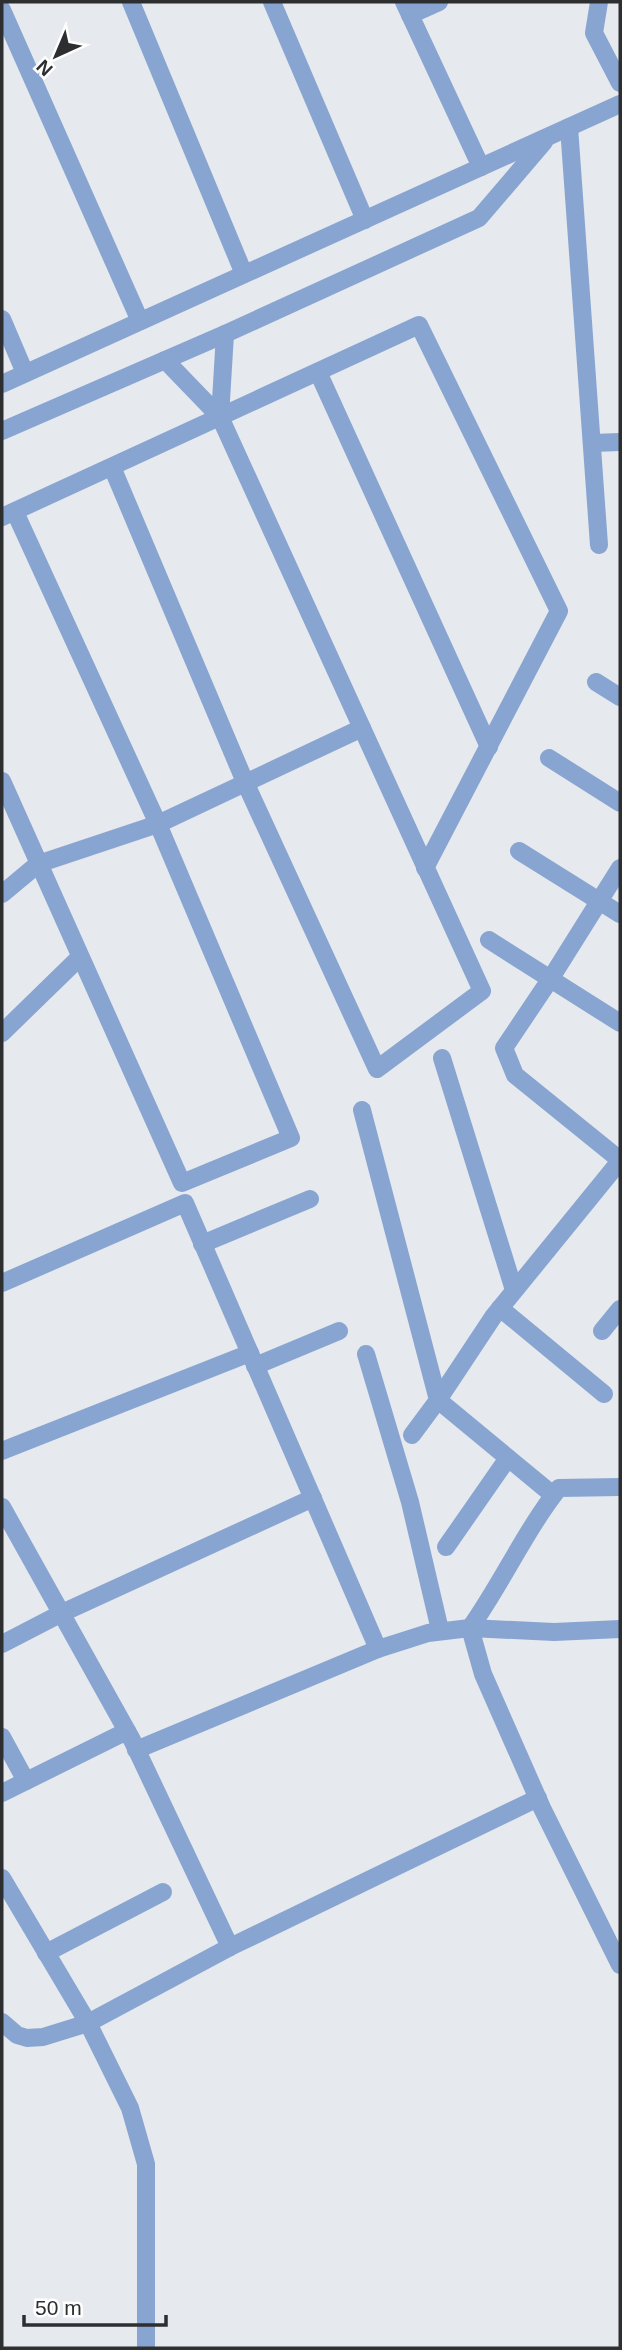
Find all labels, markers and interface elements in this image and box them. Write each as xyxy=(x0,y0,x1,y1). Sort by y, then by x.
north arrow xyxy=(21,21,91,91)
text: N xyxy=(32,56,57,80)
scale bar xyxy=(24,2284,166,2328)
text: 50 m xyxy=(35,2296,82,2319)

